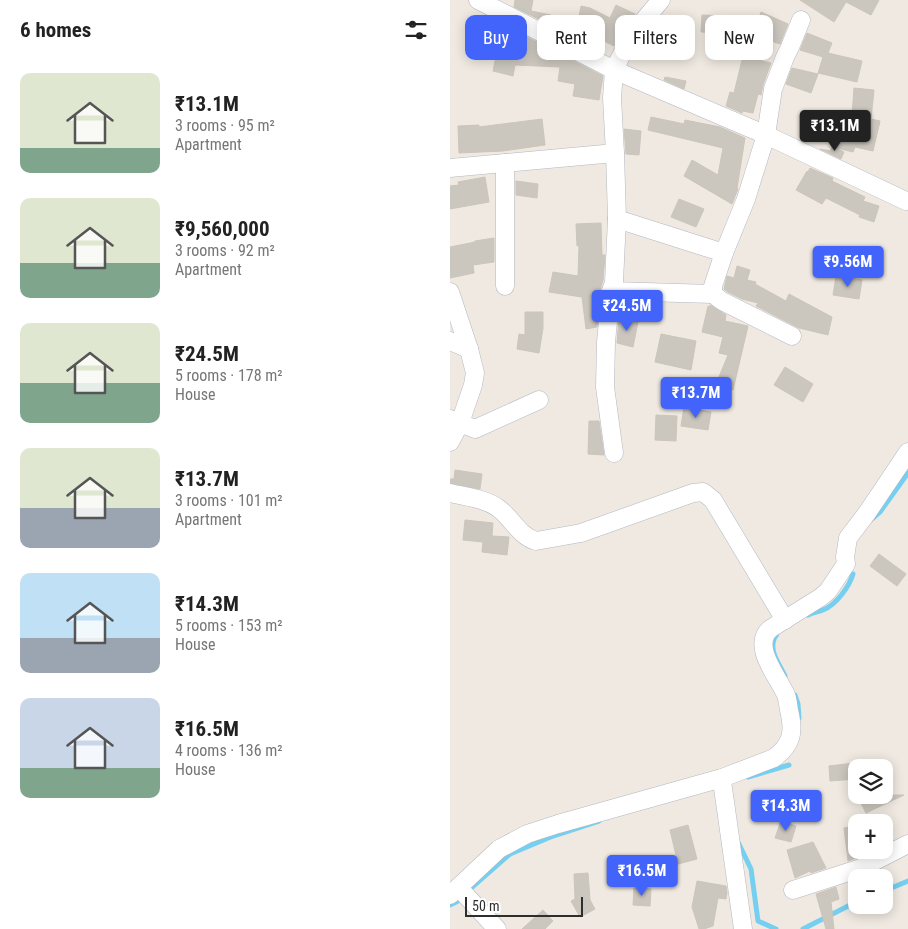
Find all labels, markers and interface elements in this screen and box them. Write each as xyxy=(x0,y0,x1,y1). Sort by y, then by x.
chip: Buy xyxy=(465,15,527,60)
chip: Rent xyxy=(537,15,605,60)
chip: Filters xyxy=(615,15,695,60)
chip: New xyxy=(705,15,773,60)
icon: filters xyxy=(402,16,430,44)
text: 6 homes xyxy=(20,18,91,42)
text: ₹13.1M xyxy=(175,92,239,116)
icon: home xyxy=(60,93,120,153)
pin: ₹13.1M xyxy=(794,110,876,152)
text: 3 rooms · 95 m² xyxy=(175,116,275,135)
text: ₹13.1M xyxy=(811,116,859,135)
text: Apartment xyxy=(175,135,242,154)
text: ₹9,560,000 xyxy=(175,217,270,241)
icon: home xyxy=(60,218,120,278)
text: 3 rooms · 92 m² xyxy=(175,241,275,260)
pin: ₹9.56M xyxy=(807,246,889,288)
text: ₹9.56M xyxy=(824,252,872,271)
text: Apartment xyxy=(175,260,242,279)
pin: ₹24.5M xyxy=(586,290,668,332)
text: ₹24.5M xyxy=(603,296,651,315)
text: ₹24.5M xyxy=(175,342,239,366)
icon: home xyxy=(60,343,120,403)
text: 5 rooms · 178 m² xyxy=(175,366,283,385)
pin: ₹13.7M xyxy=(655,376,737,419)
text: ₹13.7M xyxy=(672,383,720,402)
text: House xyxy=(175,385,215,404)
text: ₹13.7M xyxy=(175,467,239,491)
icon: home xyxy=(60,468,120,528)
text: 3 rooms · 101 m² xyxy=(175,491,283,510)
text: Apartment xyxy=(175,510,242,529)
text: ₹14.3M xyxy=(175,592,239,616)
icon: home xyxy=(60,593,120,653)
text: 5 rooms · 153 m² xyxy=(175,616,283,635)
text: House xyxy=(175,635,215,654)
text: ₹16.5M xyxy=(175,717,239,741)
icon: home xyxy=(60,718,120,778)
text: 4 rooms · 136 m² xyxy=(175,741,283,760)
map controls xyxy=(848,759,893,914)
button: layers xyxy=(848,759,893,804)
text: House xyxy=(175,760,215,779)
pin: ₹14.3M xyxy=(745,790,827,832)
text: ₹14.3M xyxy=(762,796,810,815)
button: + xyxy=(848,814,893,859)
pin: ₹16.5M xyxy=(601,854,683,897)
text: ₹16.5M xyxy=(618,861,666,880)
button: − xyxy=(848,869,893,914)
scale bar xyxy=(465,894,582,917)
text: 50 m xyxy=(472,898,500,914)

